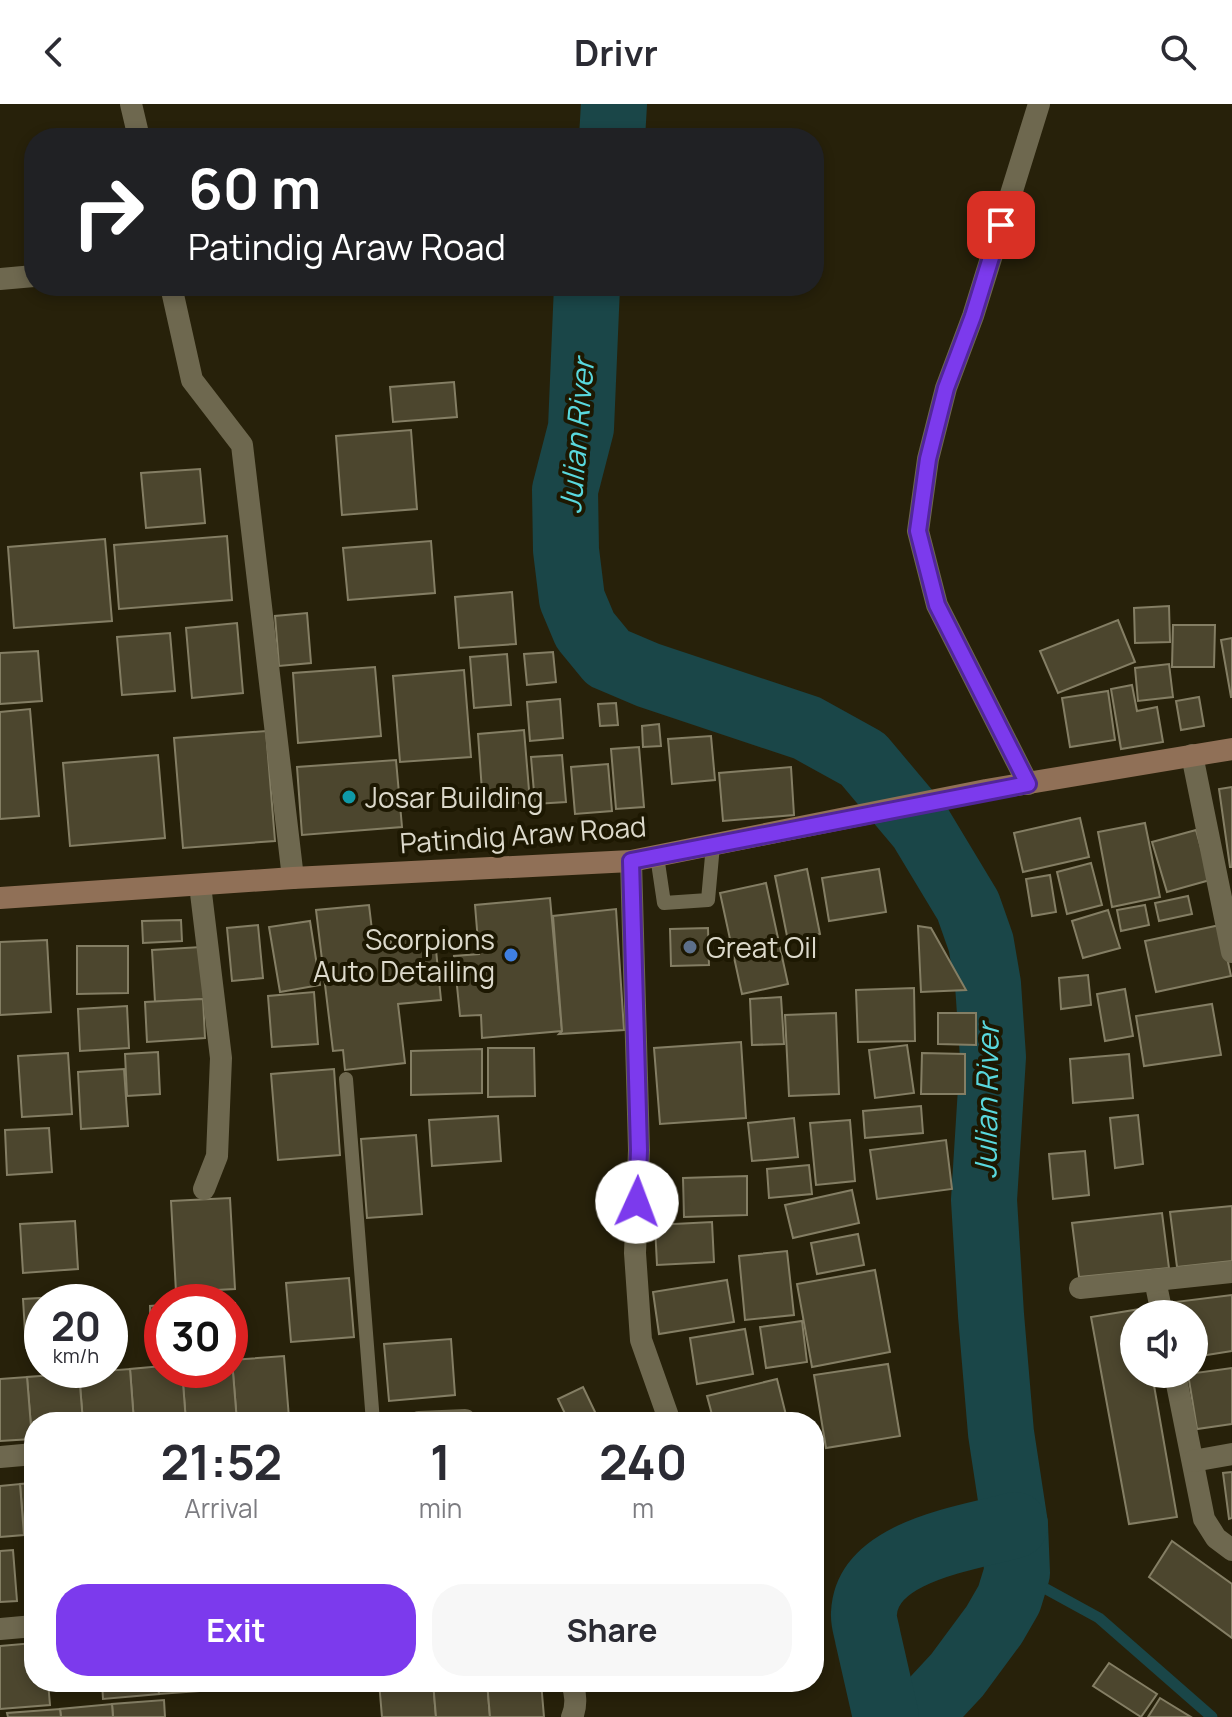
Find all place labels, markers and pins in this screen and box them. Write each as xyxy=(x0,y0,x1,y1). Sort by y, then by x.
pin xyxy=(967,191,1035,259)
place label: Josar Building xyxy=(365,778,544,816)
marker: Josar Building xyxy=(340,788,358,806)
place label: Scorpions Auto Detailing xyxy=(313,920,495,990)
place label: Great Oil xyxy=(706,928,817,966)
marker: Great Oil xyxy=(681,938,699,956)
marker: Scorpions Auto Detailing xyxy=(502,946,520,964)

